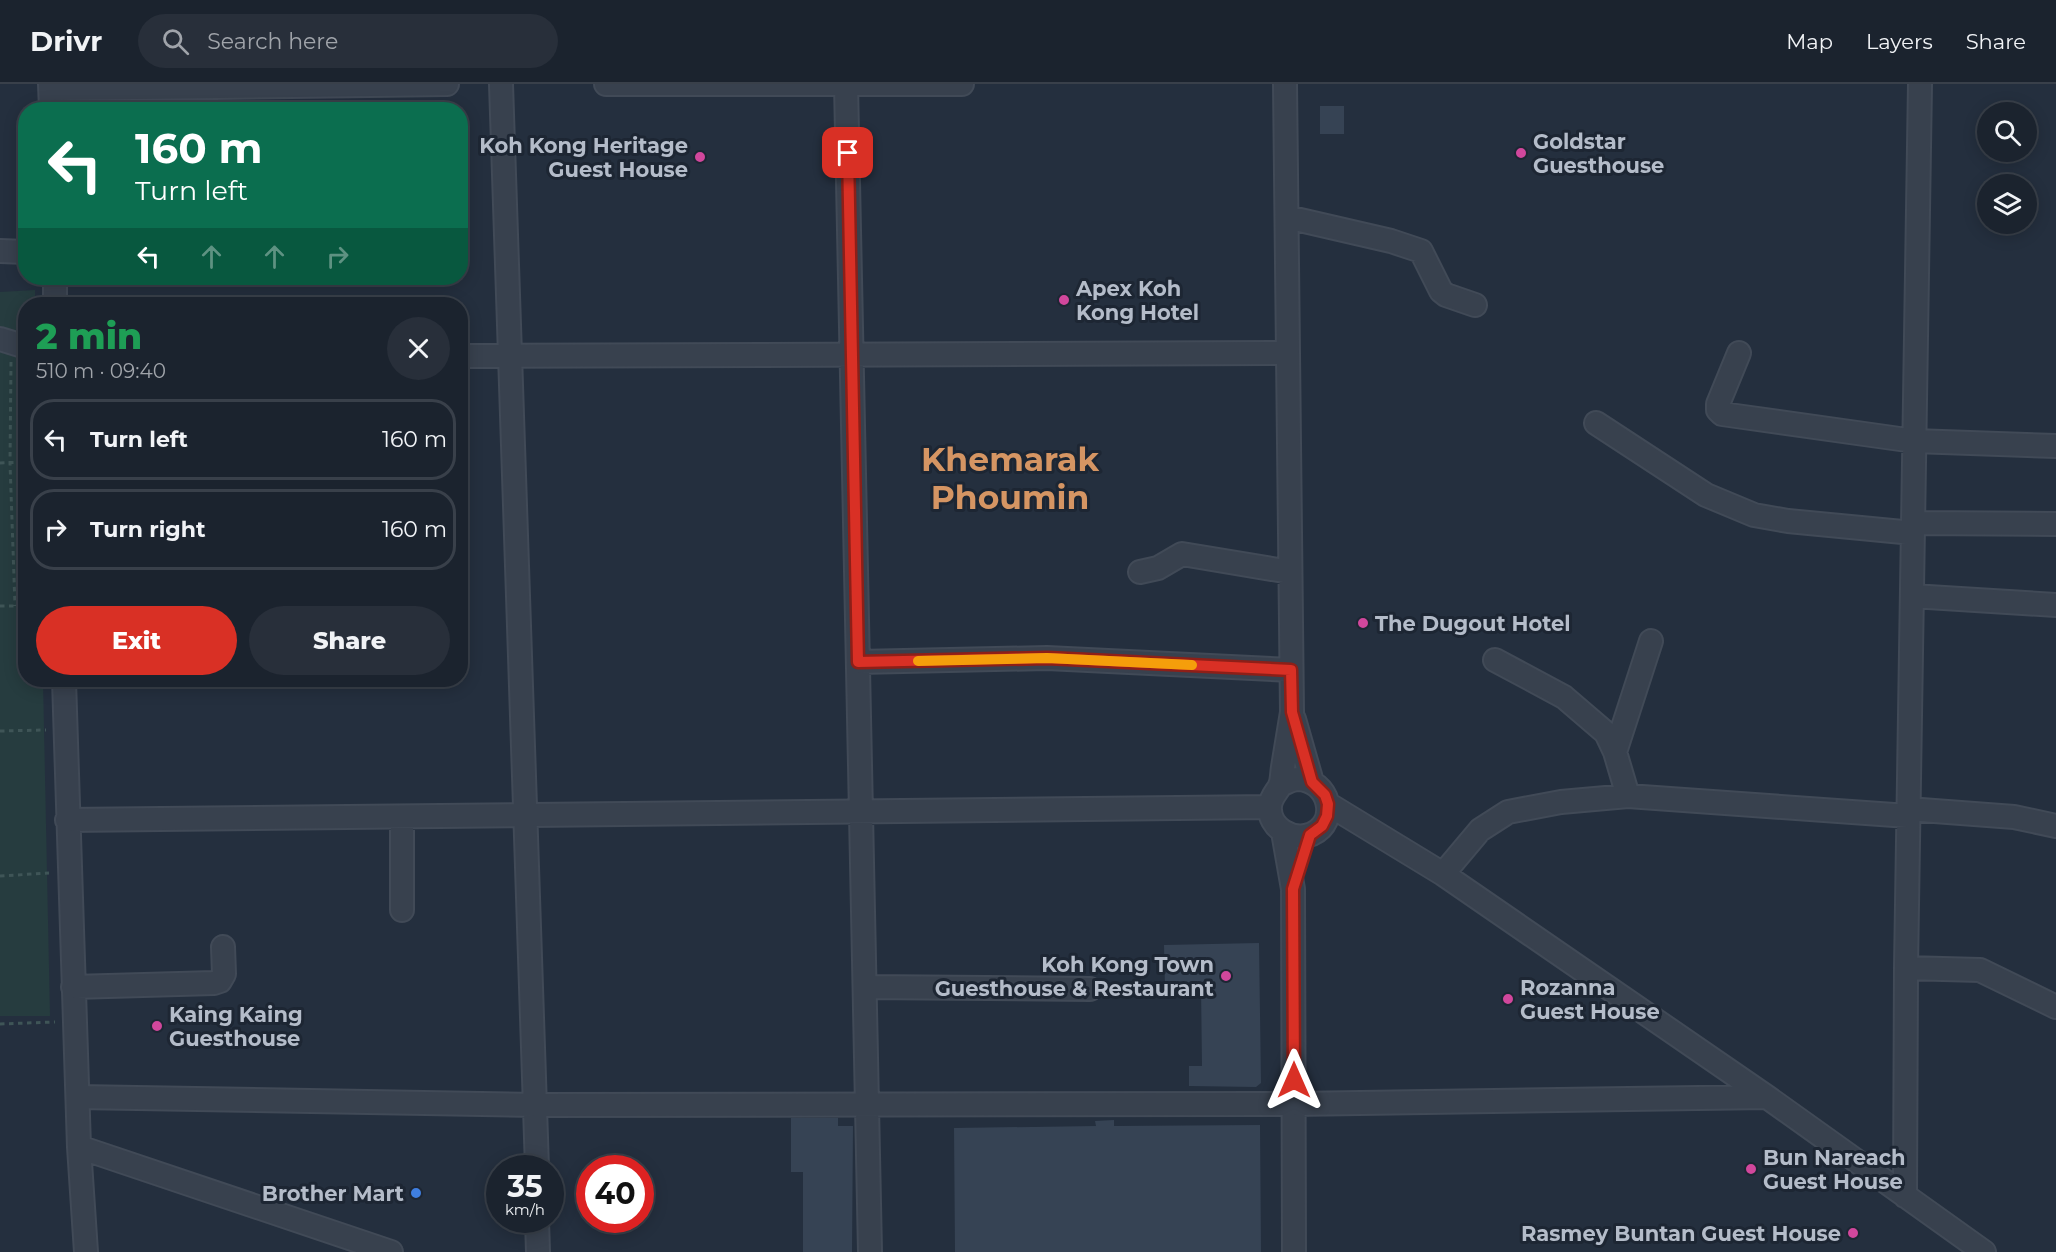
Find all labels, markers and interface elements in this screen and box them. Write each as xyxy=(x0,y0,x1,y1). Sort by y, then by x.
search box xyxy=(138,14,558,68)
text: Drivr xyxy=(30,24,102,58)
icon: search xyxy=(159,25,192,58)
text: Search here xyxy=(207,28,338,55)
text: Map xyxy=(1786,29,1833,54)
text: Layers xyxy=(1866,29,1933,54)
text: Share xyxy=(1966,29,2026,54)
map controls xyxy=(1977,102,2037,234)
button: search xyxy=(1977,102,2037,162)
text: 160 m xyxy=(135,122,263,174)
icon: left xyxy=(36,126,114,204)
pin xyxy=(822,127,873,178)
place label: Goldstar Guesthouse xyxy=(1533,129,1664,178)
place label: Koh Kong Heritage Guest House xyxy=(479,133,688,182)
icon: arrive xyxy=(831,136,864,169)
marker: Goldstar Guesthouse xyxy=(1514,146,1528,160)
marker: Koh Kong Heritage Guest House xyxy=(693,150,707,164)
text: Turn left xyxy=(135,174,248,207)
button: layers xyxy=(1977,174,2037,234)
icon: left xyxy=(132,240,165,273)
icon: ahead xyxy=(195,240,228,273)
icon: ahead xyxy=(258,240,291,273)
icon: right xyxy=(321,240,354,273)
place label: Apex Koh Kong Hotel xyxy=(1075,276,1199,325)
marker: Apex Koh Kong Hotel xyxy=(1057,293,1071,307)
text: 2 min xyxy=(36,314,142,358)
button: close xyxy=(387,317,450,380)
text: 510 m · 09:40 xyxy=(36,359,166,383)
icon: left xyxy=(39,423,72,456)
text: Turn left xyxy=(90,426,188,453)
text: 160 m xyxy=(382,426,447,453)
district label: Khemarak Phoumin xyxy=(921,439,1099,517)
icon: right xyxy=(39,513,72,546)
text: Turn right xyxy=(90,516,205,543)
text: 160 m xyxy=(382,516,447,543)
button: Exit xyxy=(36,606,237,675)
button: Share xyxy=(249,606,450,675)
place label: The Dugout Hotel xyxy=(1375,611,1571,636)
marker: The Dugout Hotel xyxy=(1356,616,1370,630)
place label: Koh Kong Town Guesthouse & Restaurant xyxy=(935,952,1214,1001)
marker: Koh Kong Town Guesthouse & Restaurant xyxy=(1219,969,1233,983)
place label: Rozanna Guest House xyxy=(1520,975,1660,1024)
marker: Rozanna Guest House xyxy=(1501,992,1515,1006)
place label: Kaing Kaing Guesthouse xyxy=(169,1002,303,1051)
marker: Kaing Kaing Guesthouse xyxy=(150,1019,164,1033)
position arrow xyxy=(1262,1048,1326,1112)
place label: Bun Nareach Guest House xyxy=(1763,1145,1906,1194)
speed limit sign: 40 xyxy=(576,1155,654,1233)
marker: Bun Nareach Guest House xyxy=(1744,1162,1758,1176)
text: 35 xyxy=(507,1168,543,1205)
place label: Brother Mart xyxy=(262,1181,404,1206)
marker: Brother Mart xyxy=(409,1186,423,1200)
text: km/h xyxy=(505,1200,545,1219)
place label: Rasmey Buntan Guest House xyxy=(1521,1221,1841,1246)
marker: Rasmey Buntan Guest House xyxy=(1846,1226,1860,1240)

